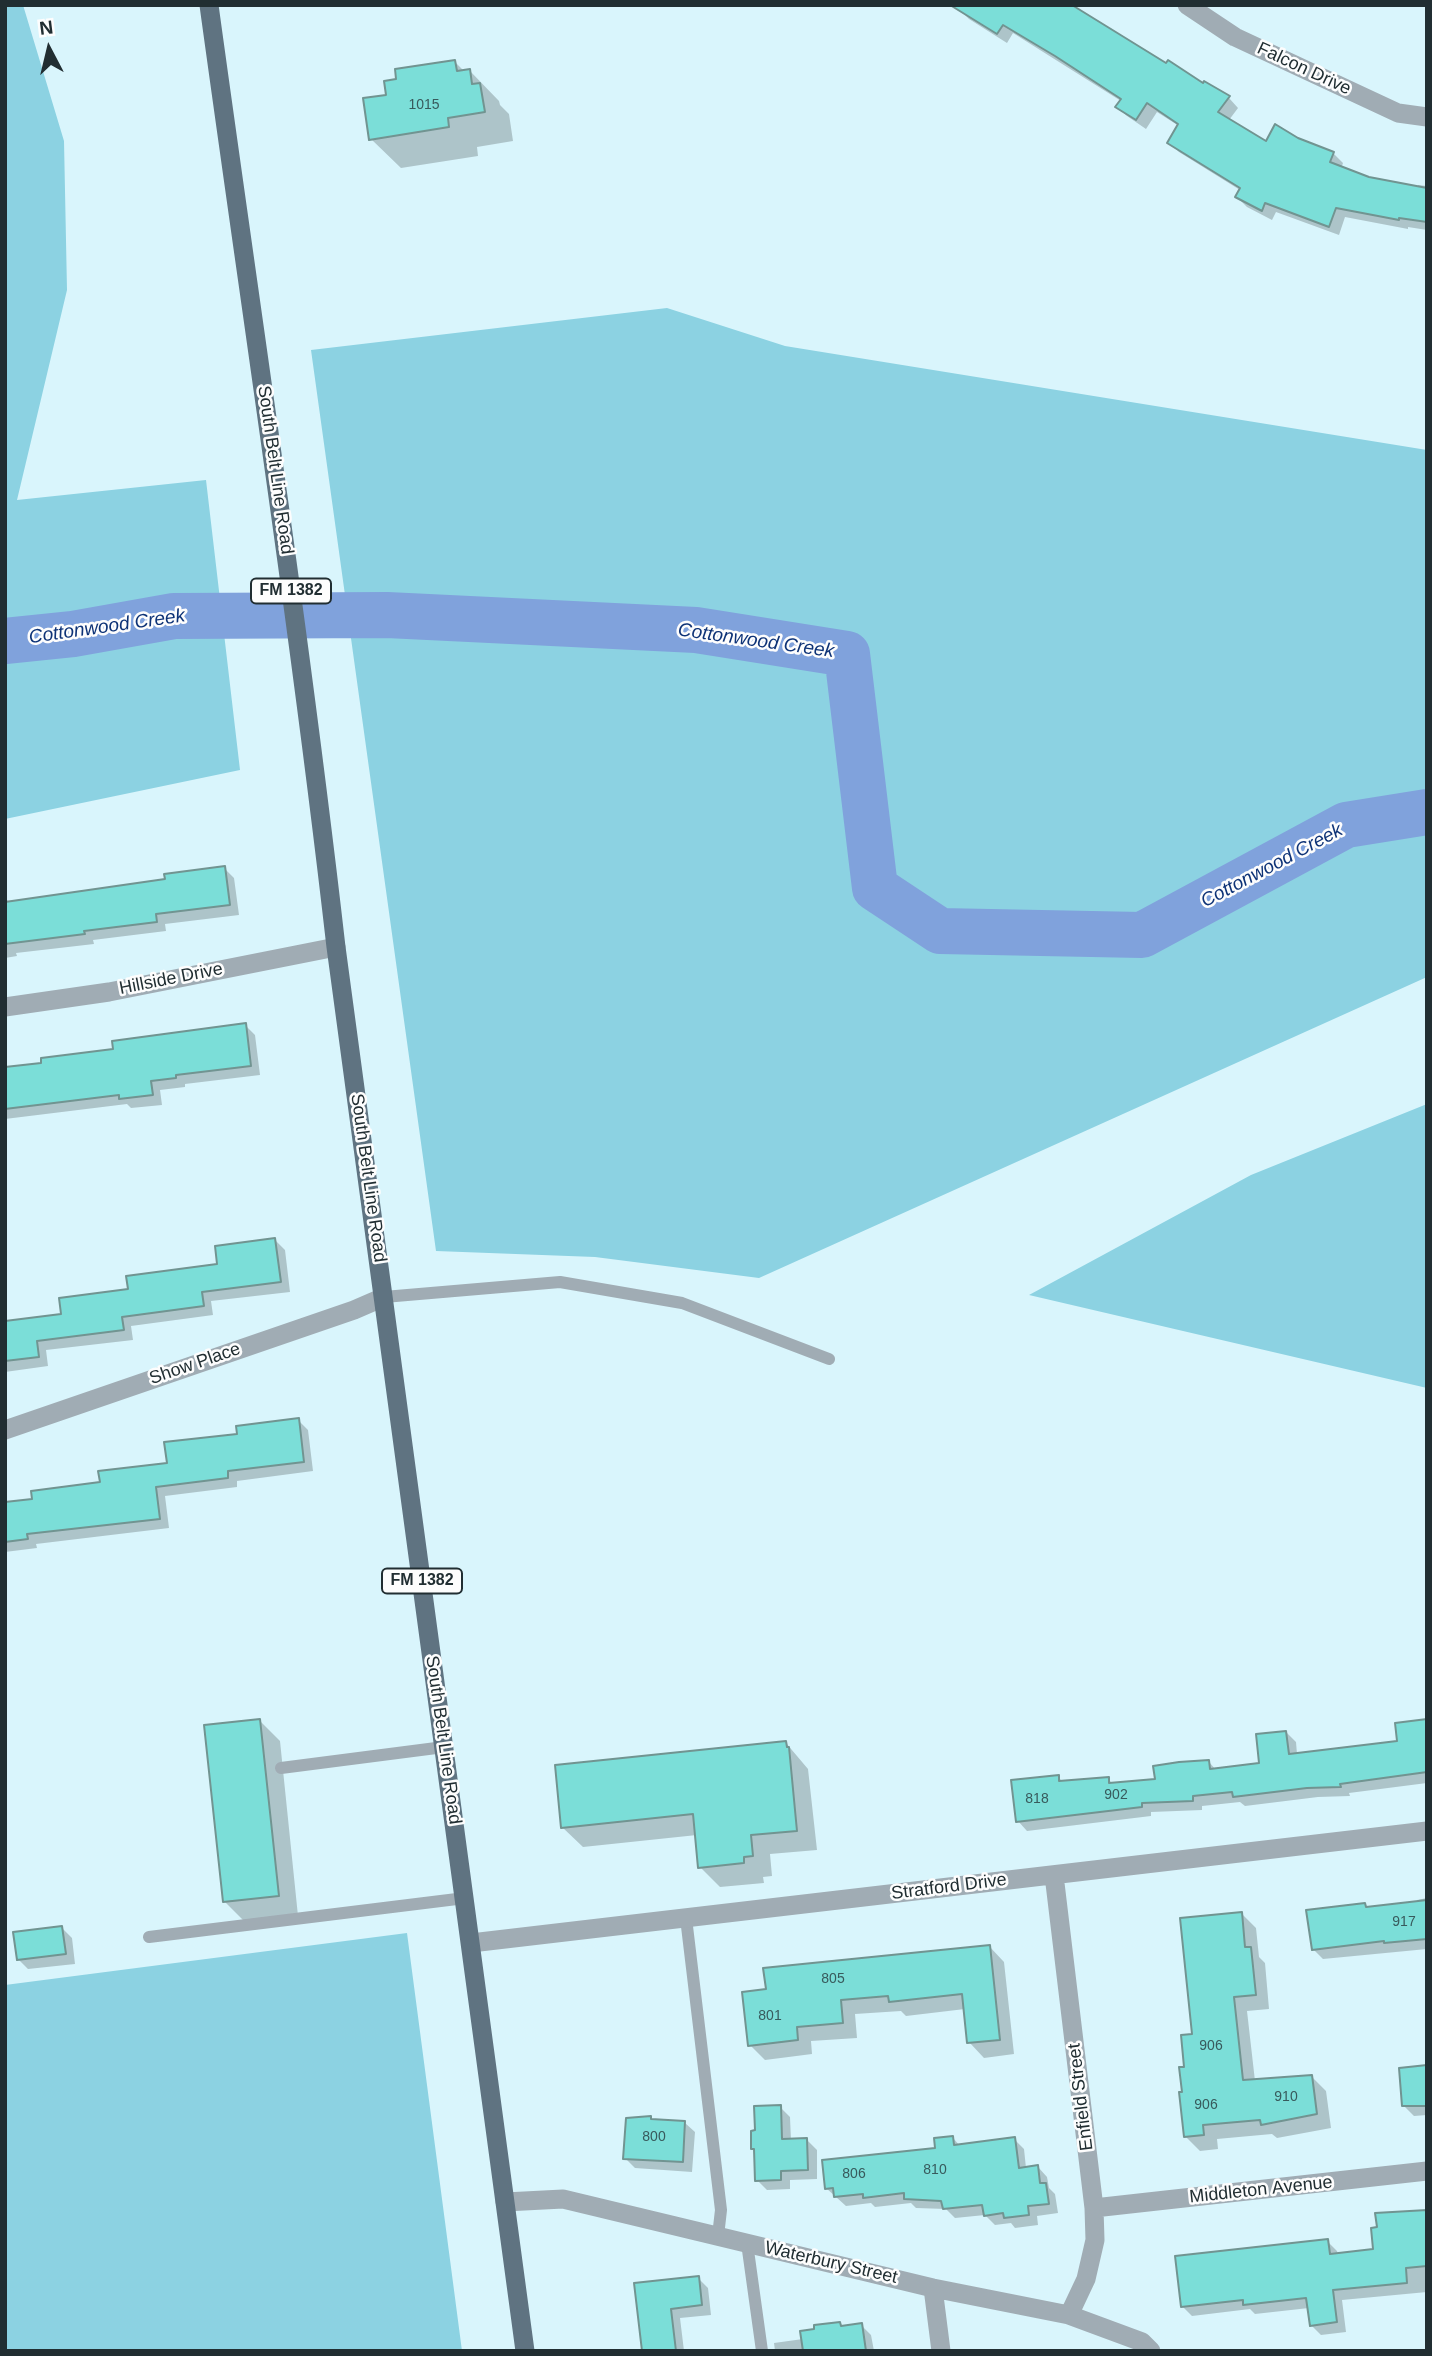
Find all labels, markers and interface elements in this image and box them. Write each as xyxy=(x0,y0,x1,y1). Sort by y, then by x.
north arrow xyxy=(14,14,84,84)
text: N xyxy=(38,16,54,39)
street label: Falcon Drive xyxy=(1254,38,1354,100)
house number: 1015 xyxy=(408,97,440,113)
street label: South Belt Line Road xyxy=(252,384,298,556)
road number: FM 1382 xyxy=(251,578,331,604)
water label: Cottonwood Creek xyxy=(27,605,187,649)
water label: Cottonwood Creek xyxy=(676,619,836,663)
water label: Cottonwood Creek xyxy=(1197,819,1347,913)
street label: Hillside Drive xyxy=(117,958,225,1000)
street label: South Belt Line Road xyxy=(345,1092,391,1264)
street label: Show Place xyxy=(147,1338,243,1390)
road number: FM 1382 xyxy=(382,1568,462,1594)
street label: South Belt Line Road xyxy=(420,1654,466,1826)
house number: 902 xyxy=(1104,1787,1128,1803)
house number: 818 xyxy=(1025,1791,1049,1807)
street label: Stratford Drive xyxy=(890,1869,1008,1905)
house number: 917 xyxy=(1392,1914,1416,1930)
house number: 805 xyxy=(821,1971,845,1987)
house number: 801 xyxy=(758,2008,782,2024)
house number: 906 xyxy=(1199,2038,1223,2054)
street label: Enfield Street xyxy=(1064,2042,1098,2152)
house number: 910 xyxy=(1274,2089,1298,2105)
house number: 906 xyxy=(1194,2097,1218,2113)
house number: 800 xyxy=(642,2129,666,2145)
house number: 810 xyxy=(923,2162,947,2178)
house number: 806 xyxy=(842,2166,866,2182)
street label: Middleton Avenue xyxy=(1188,2172,1334,2208)
street label: Waterbury Street xyxy=(763,2237,899,2289)

